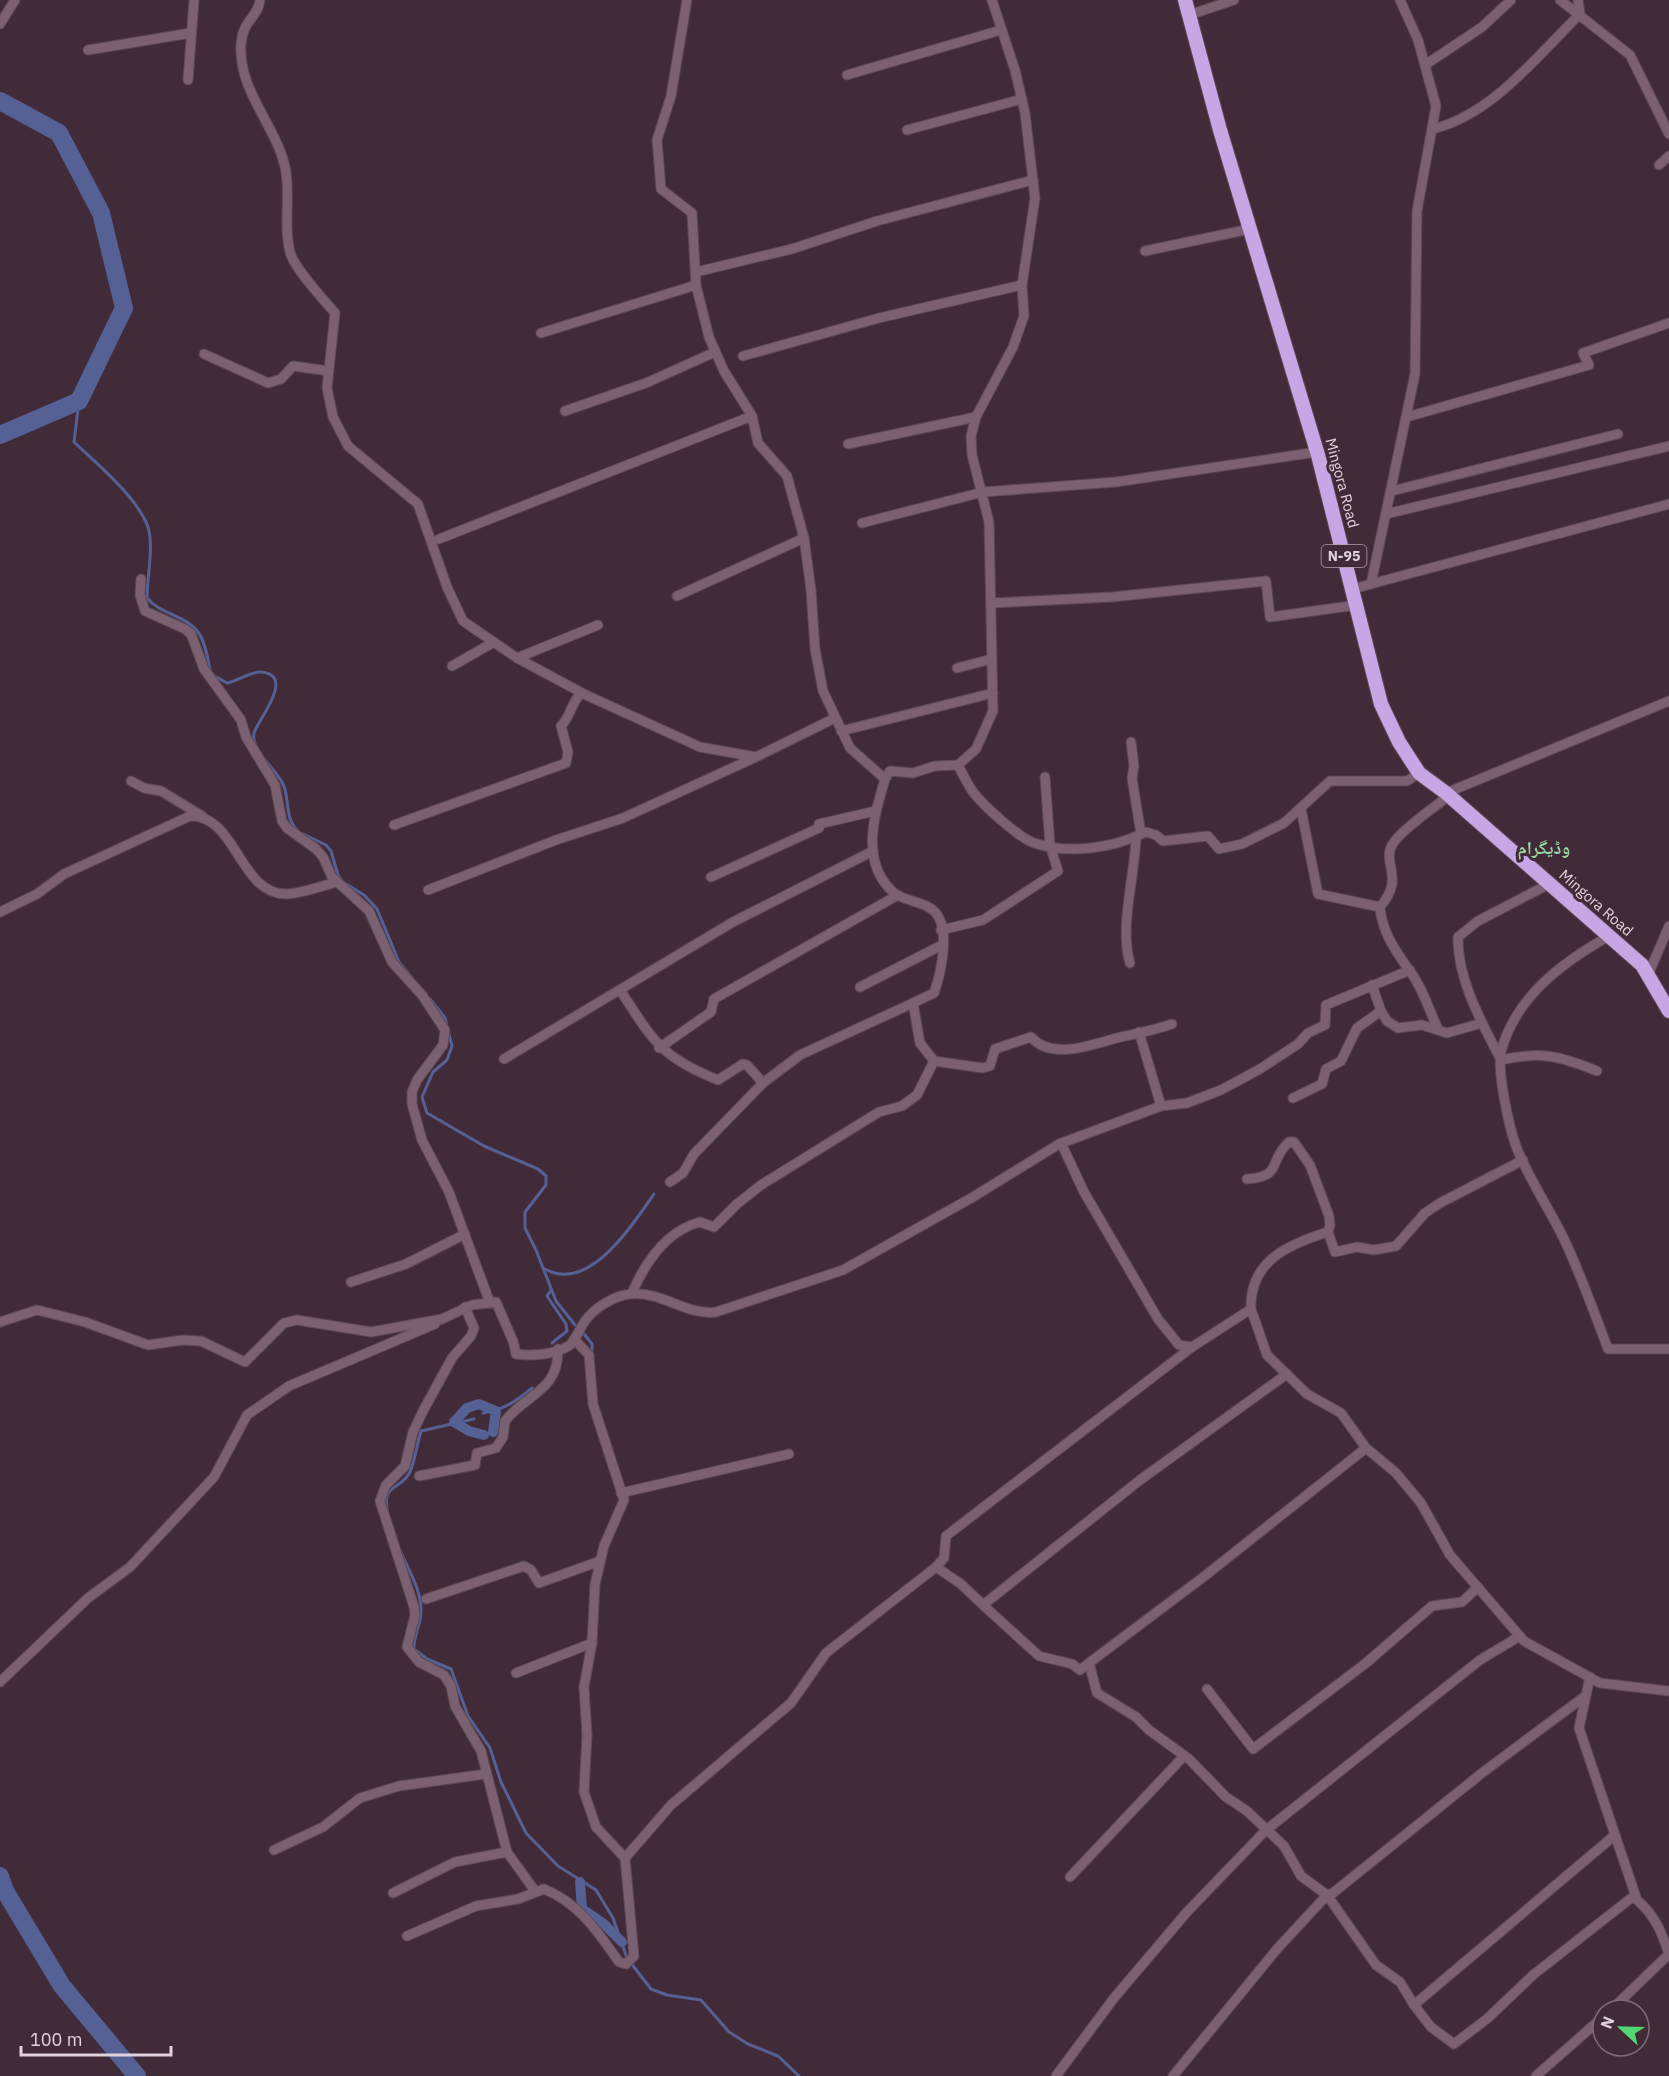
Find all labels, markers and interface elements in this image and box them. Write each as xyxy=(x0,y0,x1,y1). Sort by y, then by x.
street label: Mingora Road xyxy=(1321,436,1364,530)
road number: N-95 xyxy=(1322,545,1366,567)
district label: وڈیگرام xyxy=(1518,836,1570,860)
street label: Mingora Road xyxy=(1555,865,1637,940)
north arrow xyxy=(1591,1998,1651,2058)
text: N xyxy=(1596,2013,1619,2032)
scale bar xyxy=(21,2019,171,2057)
text: 100 m xyxy=(30,2028,82,2051)

